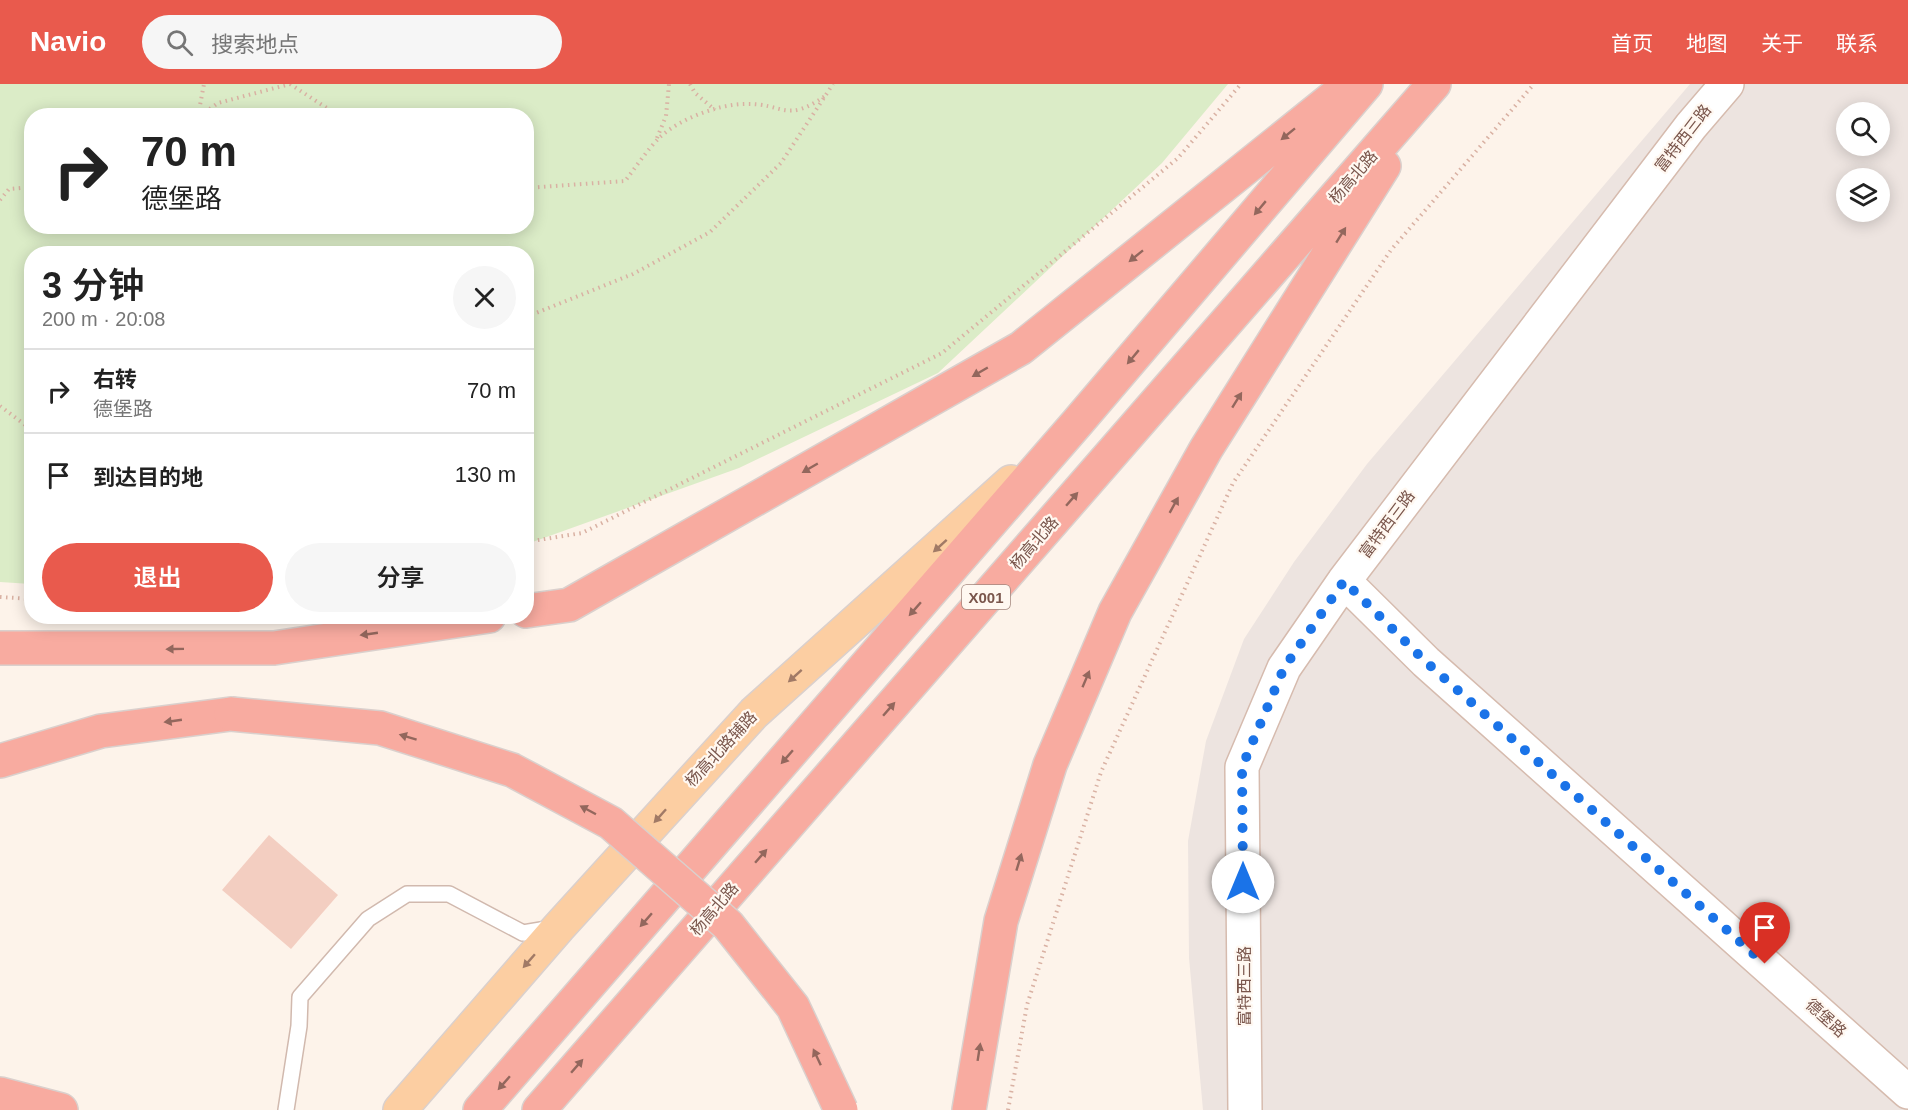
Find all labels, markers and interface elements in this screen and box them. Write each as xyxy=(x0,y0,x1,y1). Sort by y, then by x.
search box xyxy=(142,15,562,69)
text: Navio xyxy=(30,26,106,57)
icon: search xyxy=(163,26,196,59)
text: 搜索地点 xyxy=(211,32,299,57)
text: 首页 xyxy=(1611,32,1653,55)
text: 地图 xyxy=(1686,32,1728,55)
text: 关于 xyxy=(1761,32,1803,55)
text: 联系 xyxy=(1836,32,1878,55)
street label: 富特西三路 xyxy=(1652,101,1714,175)
map controls xyxy=(1836,102,1890,222)
button: search xyxy=(1836,102,1890,156)
one-way arrow xyxy=(1280,127,1296,140)
text: 70 m xyxy=(141,128,237,175)
icon: right xyxy=(42,132,120,210)
street label: 杨高北路 xyxy=(1326,147,1380,207)
button: layers xyxy=(1836,168,1890,222)
text: 德堡路 xyxy=(141,184,222,214)
one-way arrow xyxy=(1253,200,1266,216)
one-way arrow xyxy=(1335,227,1347,243)
one-way arrow xyxy=(1128,250,1144,263)
text: 3 分钟 xyxy=(42,265,144,306)
button: close xyxy=(453,266,516,329)
text: 200 m · 20:08 xyxy=(42,308,165,330)
one-way arrow xyxy=(1127,349,1140,364)
text: 右转 xyxy=(93,367,137,392)
one-way arrow xyxy=(971,367,988,377)
icon: right xyxy=(42,375,75,408)
text: 70 m xyxy=(467,378,516,403)
one-way arrow xyxy=(1231,392,1242,408)
text: 德堡路 xyxy=(93,398,153,420)
icon: arrive xyxy=(42,459,75,492)
text: 130 m xyxy=(455,462,516,487)
one-way arrow xyxy=(801,463,818,473)
text: 到达目的地 xyxy=(93,465,203,490)
street label: 富特西三路 xyxy=(1356,487,1418,561)
one-way arrow xyxy=(1065,491,1079,506)
one-way arrow xyxy=(1169,497,1179,514)
street label: 杨高北路 xyxy=(1007,513,1061,573)
one-way arrow xyxy=(933,539,948,552)
button: 退出 xyxy=(42,543,273,612)
button: 分享 xyxy=(285,543,516,612)
road number: X001 xyxy=(962,585,1010,609)
one-way arrow xyxy=(909,601,922,616)
one-way arrow xyxy=(359,629,378,638)
one-way arrow xyxy=(165,644,184,653)
one-way arrow xyxy=(788,669,803,682)
one-way arrow xyxy=(1082,670,1091,688)
one-way arrow xyxy=(882,702,895,717)
street label: 杨高北路辅路 xyxy=(682,708,760,790)
one-way arrow xyxy=(163,717,182,726)
one-way arrow xyxy=(399,732,417,741)
one-way arrow xyxy=(781,749,794,764)
one-way arrow xyxy=(579,805,596,815)
one-way arrow xyxy=(654,808,667,823)
one-way arrow xyxy=(754,849,767,864)
position arrow xyxy=(1211,850,1275,914)
one-way arrow xyxy=(1015,853,1024,871)
street label: 杨高北路 xyxy=(687,879,741,939)
pin xyxy=(1739,902,1790,964)
icon: arrive xyxy=(1748,911,1781,944)
one-way arrow xyxy=(639,912,652,928)
street label: 富特西三路 xyxy=(1236,946,1253,1026)
one-way arrow xyxy=(523,953,536,968)
street label: 德堡路 xyxy=(1802,996,1850,1040)
one-way arrow xyxy=(974,1043,983,1062)
one-way arrow xyxy=(812,1048,821,1065)
one-way arrow xyxy=(570,1059,583,1074)
one-way arrow xyxy=(498,1075,511,1090)

